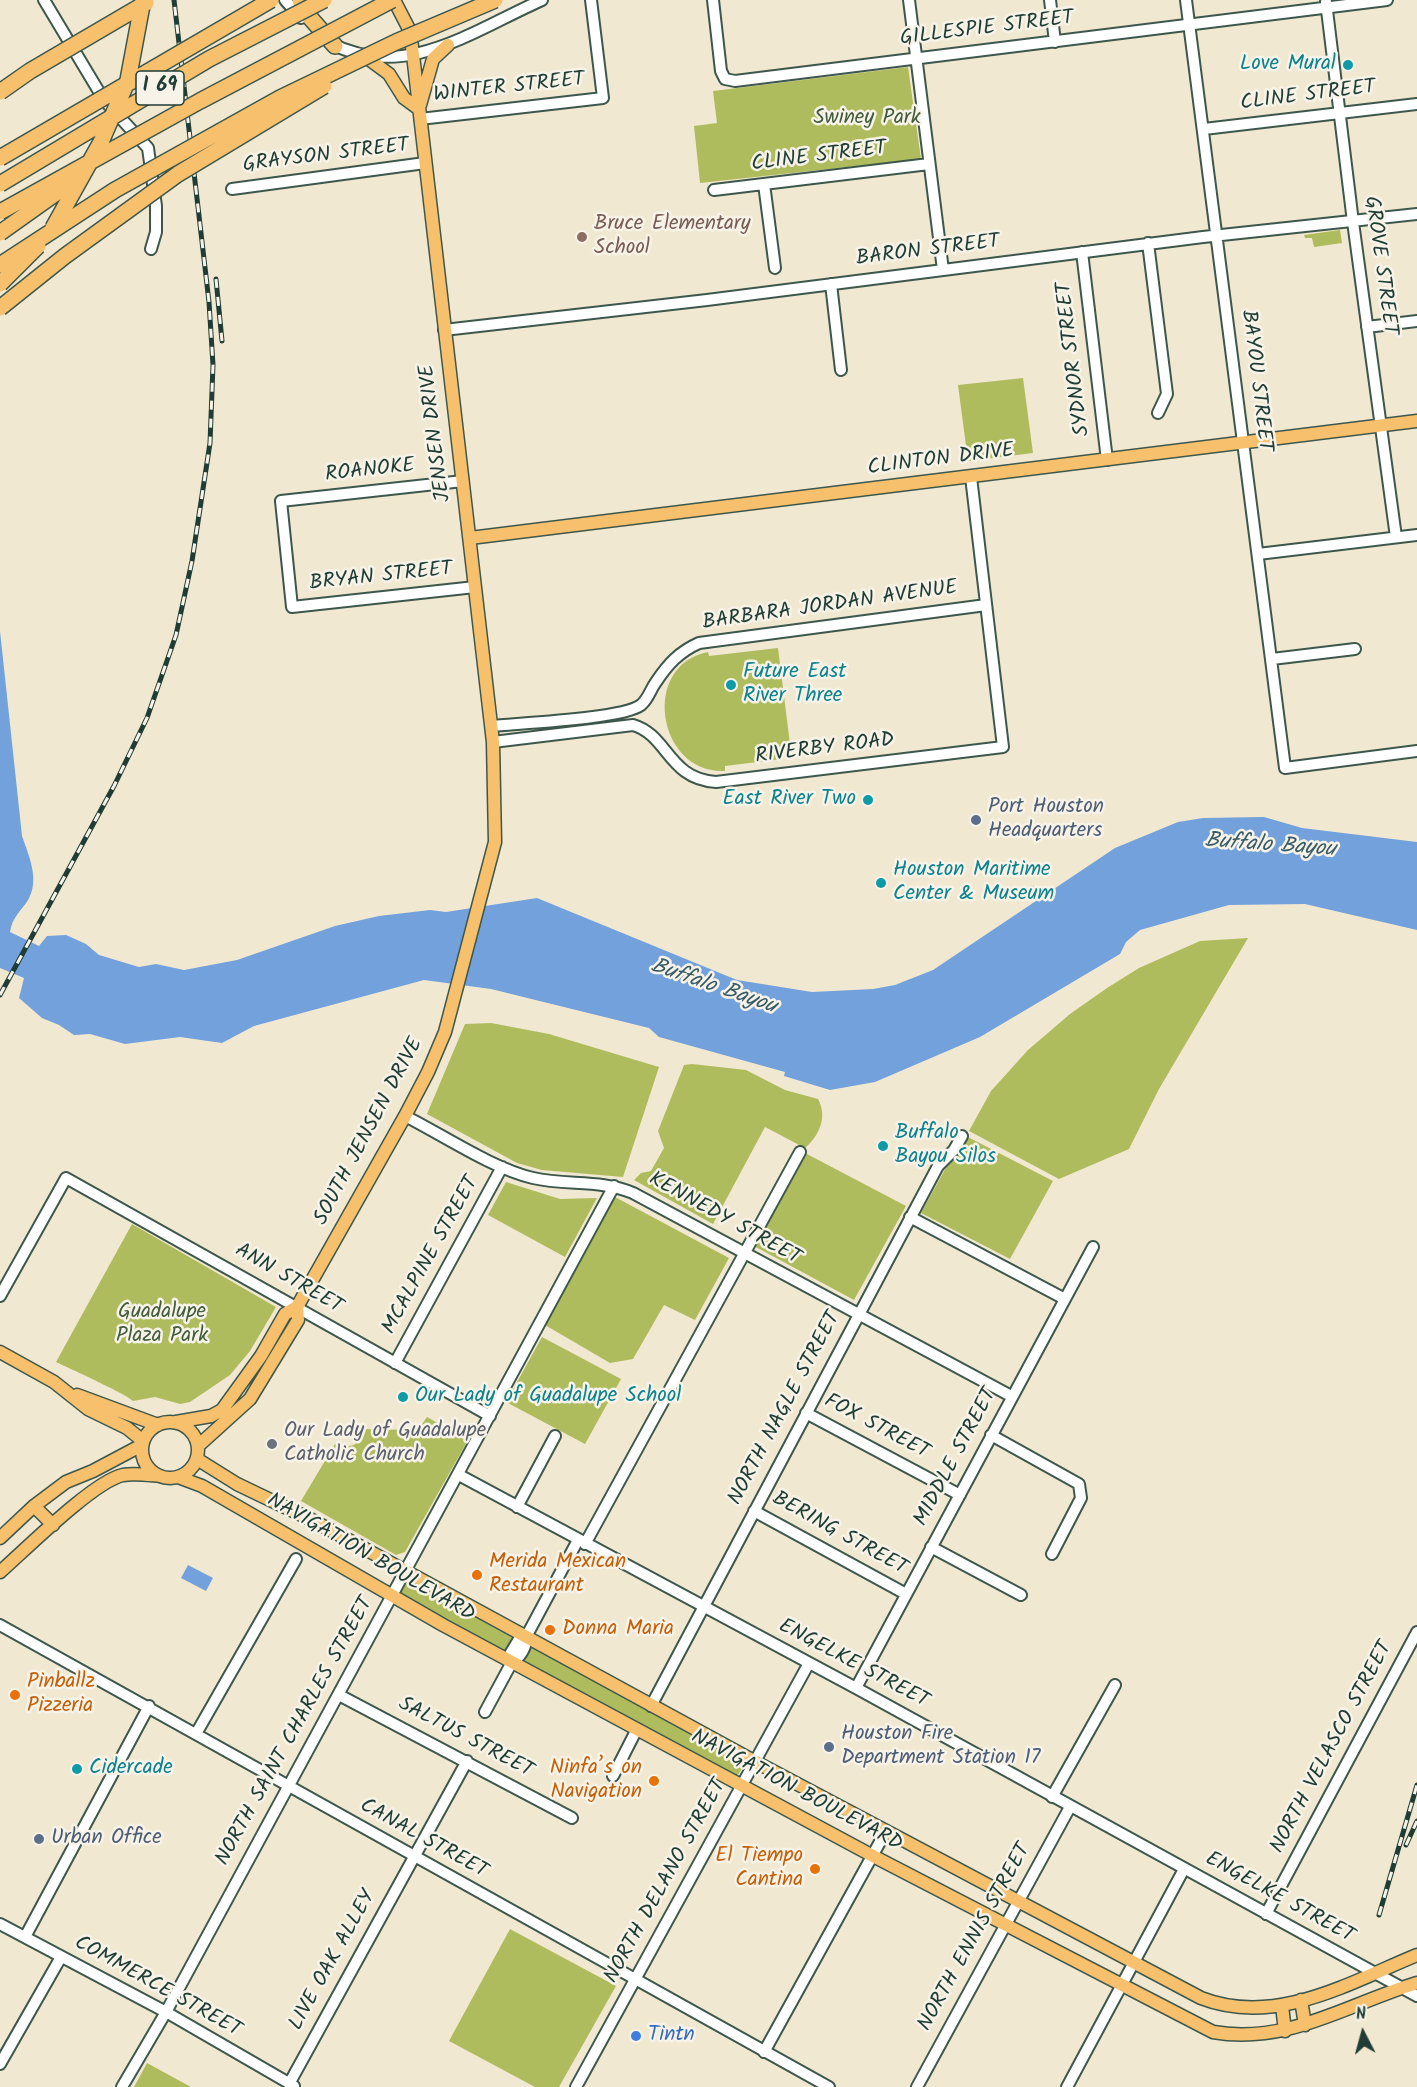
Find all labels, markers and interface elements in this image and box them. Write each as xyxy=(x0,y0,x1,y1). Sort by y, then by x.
street label: GILLESPIE STREET xyxy=(899,7,1075,53)
place label: Love Mural xyxy=(1240,52,1336,78)
marker: Love Mural xyxy=(1341,58,1355,72)
street label: WINTER STREET xyxy=(432,69,586,109)
road number: I 69 xyxy=(136,71,184,105)
street label: CLINE STREET xyxy=(1239,76,1377,118)
park label: Swiney Park xyxy=(813,106,921,132)
street label: GRAYSON STREET xyxy=(242,134,410,180)
street label: CLINE STREET xyxy=(750,137,888,179)
street label: GROVE STREET xyxy=(1357,195,1401,337)
place label: Bruce Elementary School xyxy=(594,212,751,262)
marker: Bruce Elementary School xyxy=(575,230,589,244)
street label: BARON STREET xyxy=(855,231,1001,273)
street label: SYDNOR STREET xyxy=(1053,281,1097,437)
street label: BAYOU STREET xyxy=(1234,309,1276,453)
street label: JENSEN DRIVE xyxy=(416,363,458,503)
street label: CLINTON DRIVE xyxy=(866,440,1016,482)
street label: ROANOKE xyxy=(324,455,416,489)
street label: BRYAN STREET xyxy=(308,558,454,598)
street label: BARBARA JORDAN AVENUE xyxy=(701,577,959,637)
place label: Future East River Three xyxy=(743,660,846,710)
marker: Future East River Three xyxy=(724,678,738,692)
street label: RIVERBY ROAD xyxy=(754,729,896,771)
place label: East River Two xyxy=(723,787,856,813)
marker: East River Two xyxy=(861,793,875,807)
place label: Port Houston Headquarters xyxy=(988,795,1104,845)
marker: Port Houston Headquarters xyxy=(969,813,983,827)
water label: Buffalo Bayou xyxy=(1204,829,1336,865)
place label: Houston Maritime Center & Museum xyxy=(893,858,1054,908)
marker: Houston Maritime Center & Museum xyxy=(874,876,888,890)
water label: Buffalo Bayou xyxy=(647,954,779,1022)
street label: SOUTH JENSEN DRIVE xyxy=(310,1034,430,1230)
place label: Buffalo Bayou Silos xyxy=(895,1121,996,1171)
marker: Buffalo Bayou Silos xyxy=(876,1139,890,1153)
street label: KENNEDY STREET xyxy=(644,1168,804,1272)
street label: MCALPINE STREET xyxy=(378,1173,486,1339)
street label: ANN STREET xyxy=(230,1239,346,1321)
park label: Guadalupe Plaza Park xyxy=(116,1300,208,1350)
street label: NORTH NAGLE STREET xyxy=(724,1308,848,1510)
place label: Our Lady of Guadalupe School xyxy=(415,1384,681,1410)
street label: MIDDLE STREET xyxy=(910,1385,1004,1531)
marker: Our Lady of Guadalupe School xyxy=(396,1390,410,1404)
street label: FOX STREET xyxy=(819,1390,933,1466)
place label: Our Lady of Guadalupe Catholic Church xyxy=(284,1419,486,1469)
marker: Our Lady of Guadalupe Catholic Church xyxy=(265,1437,279,1451)
street label: BERING STREET xyxy=(767,1488,911,1582)
street label: NAVIGATION BOULEVARD xyxy=(262,1489,478,1629)
place label: Merida Mexican Restaurant xyxy=(489,1550,626,1600)
marker: Merida Mexican Restaurant xyxy=(470,1568,484,1582)
street label: NORTH SAINT CHARLES STREET xyxy=(212,1593,380,1871)
street label: ENGELKE STREET xyxy=(774,1615,932,1715)
place label: Donna Maria xyxy=(562,1617,674,1643)
marker: Donna Maria xyxy=(543,1623,557,1637)
street label: NORTH VELASCO STREET xyxy=(1266,1638,1400,1858)
place label: Pinballz Pizzeria xyxy=(27,1670,95,1720)
marker: Pinballz Pizzeria xyxy=(8,1688,22,1702)
street label: SALTUS STREET xyxy=(393,1693,537,1785)
place label: Houston Fire Department Station 17 xyxy=(841,1722,1041,1772)
street label: NAVIGATION BOULEVARD xyxy=(686,1726,906,1858)
marker: Houston Fire Department Station 17 xyxy=(822,1740,836,1754)
place label: Cidercade xyxy=(89,1756,173,1782)
place label: Ninfa’s on Navigation xyxy=(550,1756,642,1806)
marker: Cidercade xyxy=(70,1762,84,1776)
marker: Ninfa’s on Navigation xyxy=(647,1774,661,1788)
street label: NORTH DELANO STREET xyxy=(600,1776,734,1988)
street label: CANAL STREET xyxy=(354,1794,492,1886)
place label: Urban Office xyxy=(51,1826,162,1852)
marker: Urban Office xyxy=(32,1832,46,1846)
street label: NORTH ENNIS STREET xyxy=(914,1840,1038,2036)
place label: El Tiempo Cantina xyxy=(715,1844,803,1894)
street label: ENGELKE STREET xyxy=(1200,1848,1358,1950)
marker: El Tiempo Cantina xyxy=(808,1862,822,1876)
street label: LIVE OAK ALLEY xyxy=(285,1887,383,2035)
street label: COMMERCE STREET xyxy=(69,1932,245,2044)
text: N xyxy=(1355,2002,1367,2028)
north arrow xyxy=(1333,2003,1393,2063)
place label: Tintn xyxy=(648,2023,695,2049)
marker: Tintn xyxy=(629,2029,643,2043)

